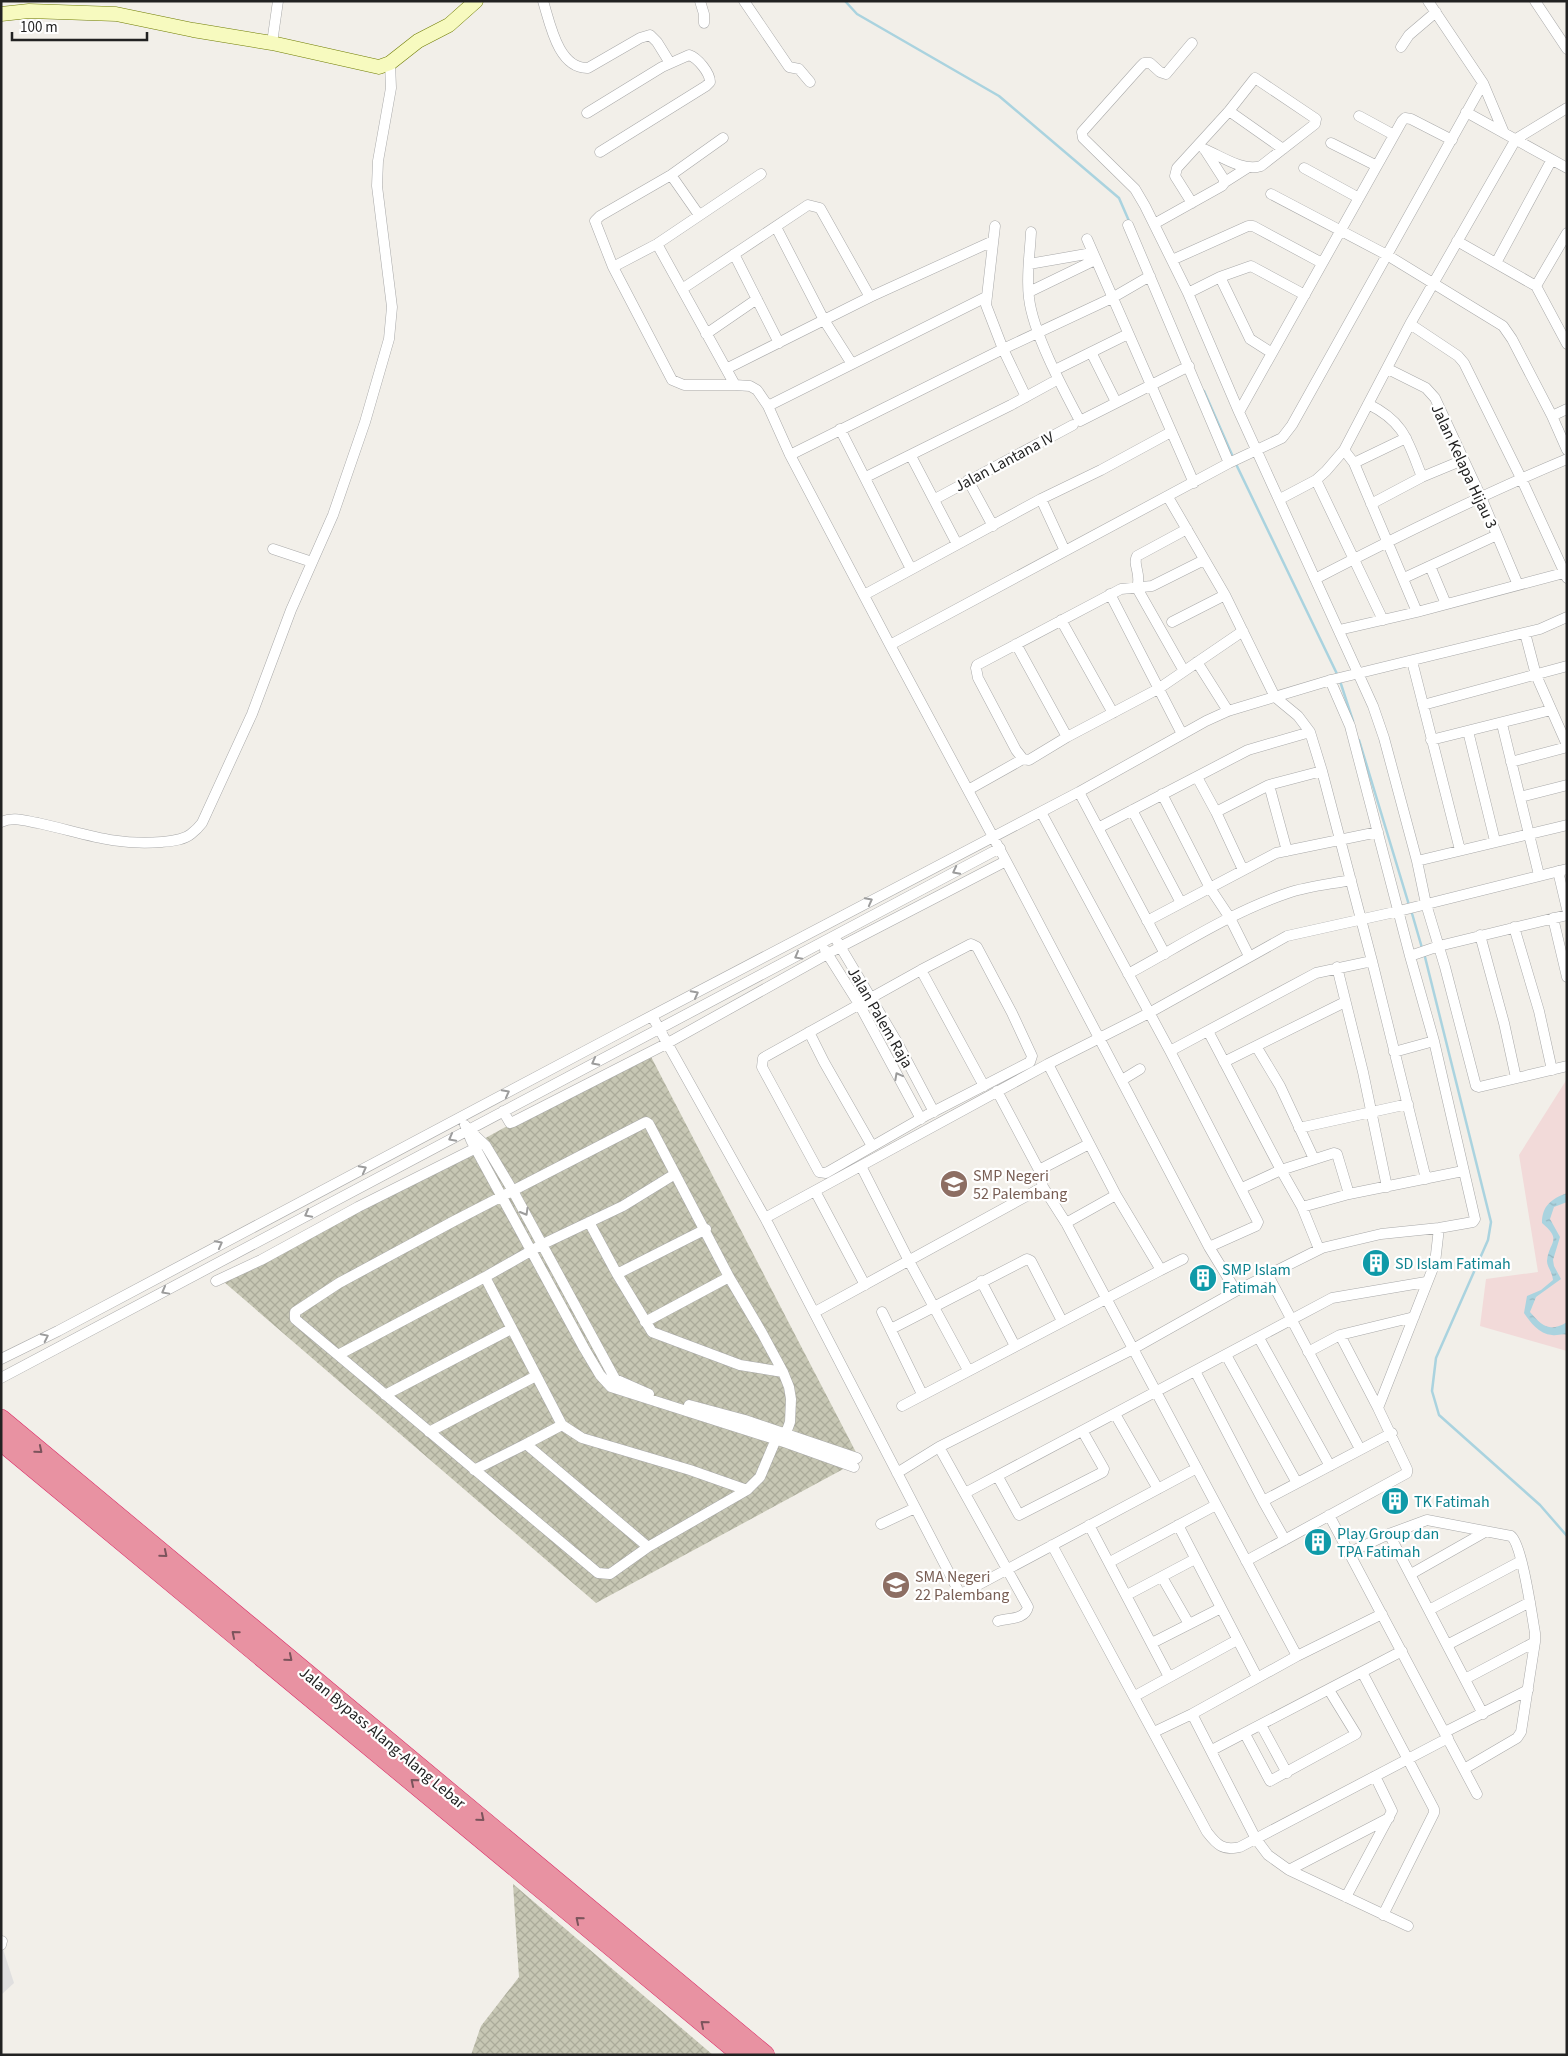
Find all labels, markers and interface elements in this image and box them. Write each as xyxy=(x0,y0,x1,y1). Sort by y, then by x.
scale bar xyxy=(12,10,148,42)
text: 100 m xyxy=(20,17,58,38)
street label: Jalan Kelapa Hijau 3 xyxy=(1426,400,1503,532)
street label: Jalan Lantana IV xyxy=(951,426,1059,497)
one-way arrow xyxy=(952,865,961,875)
one-way arrow xyxy=(864,897,873,907)
one-way arrow xyxy=(794,949,803,959)
street label: Jalan Palem Raja xyxy=(842,963,918,1072)
one-way arrow xyxy=(690,990,699,1000)
one-way arrow xyxy=(592,1056,601,1066)
one-way arrow xyxy=(894,1072,904,1081)
one-way arrow xyxy=(501,1089,510,1099)
one-way arrow xyxy=(448,1132,457,1142)
one-way arrow xyxy=(358,1165,367,1175)
place label: SMP Negeri 52 Palembang xyxy=(973,1165,1067,1205)
school or university icon: SMP Negeri 52 Palembang xyxy=(939,1169,969,1199)
one-way arrow xyxy=(518,1206,528,1215)
one-way arrow xyxy=(304,1208,313,1218)
one-way arrow xyxy=(214,1240,223,1250)
building icon: SD Islam Fatimah xyxy=(1361,1248,1391,1278)
place label: SD Islam Fatimah xyxy=(1395,1253,1511,1275)
place label: SMP Islam Fatimah xyxy=(1222,1259,1291,1299)
building icon: SMP Islam Fatimah xyxy=(1188,1263,1218,1293)
one-way arrow xyxy=(161,1284,170,1294)
one-way arrow xyxy=(39,1333,48,1343)
one-way arrow xyxy=(33,1445,42,1454)
building icon: TK Fatimah xyxy=(1380,1486,1410,1516)
place label: TK Fatimah xyxy=(1414,1491,1490,1513)
place label: Play Group dan TPA Fatimah xyxy=(1337,1523,1439,1563)
building icon: Play Group dan TPA Fatimah xyxy=(1303,1527,1333,1557)
one-way arrow xyxy=(158,1549,167,1558)
place label: SMA Negeri 22 Palembang xyxy=(915,1566,1009,1606)
school or university icon: SMA Negeri 22 Palembang xyxy=(881,1570,911,1600)
one-way arrow xyxy=(232,1631,241,1639)
one-way arrow xyxy=(283,1652,292,1661)
street label: Jalan Bypass Alang-Alang Lebar xyxy=(294,1662,471,1814)
one-way arrow xyxy=(411,1780,420,1788)
one-way arrow xyxy=(475,1813,484,1822)
one-way arrow xyxy=(576,1917,585,1926)
one-way arrow xyxy=(701,2020,710,2029)

